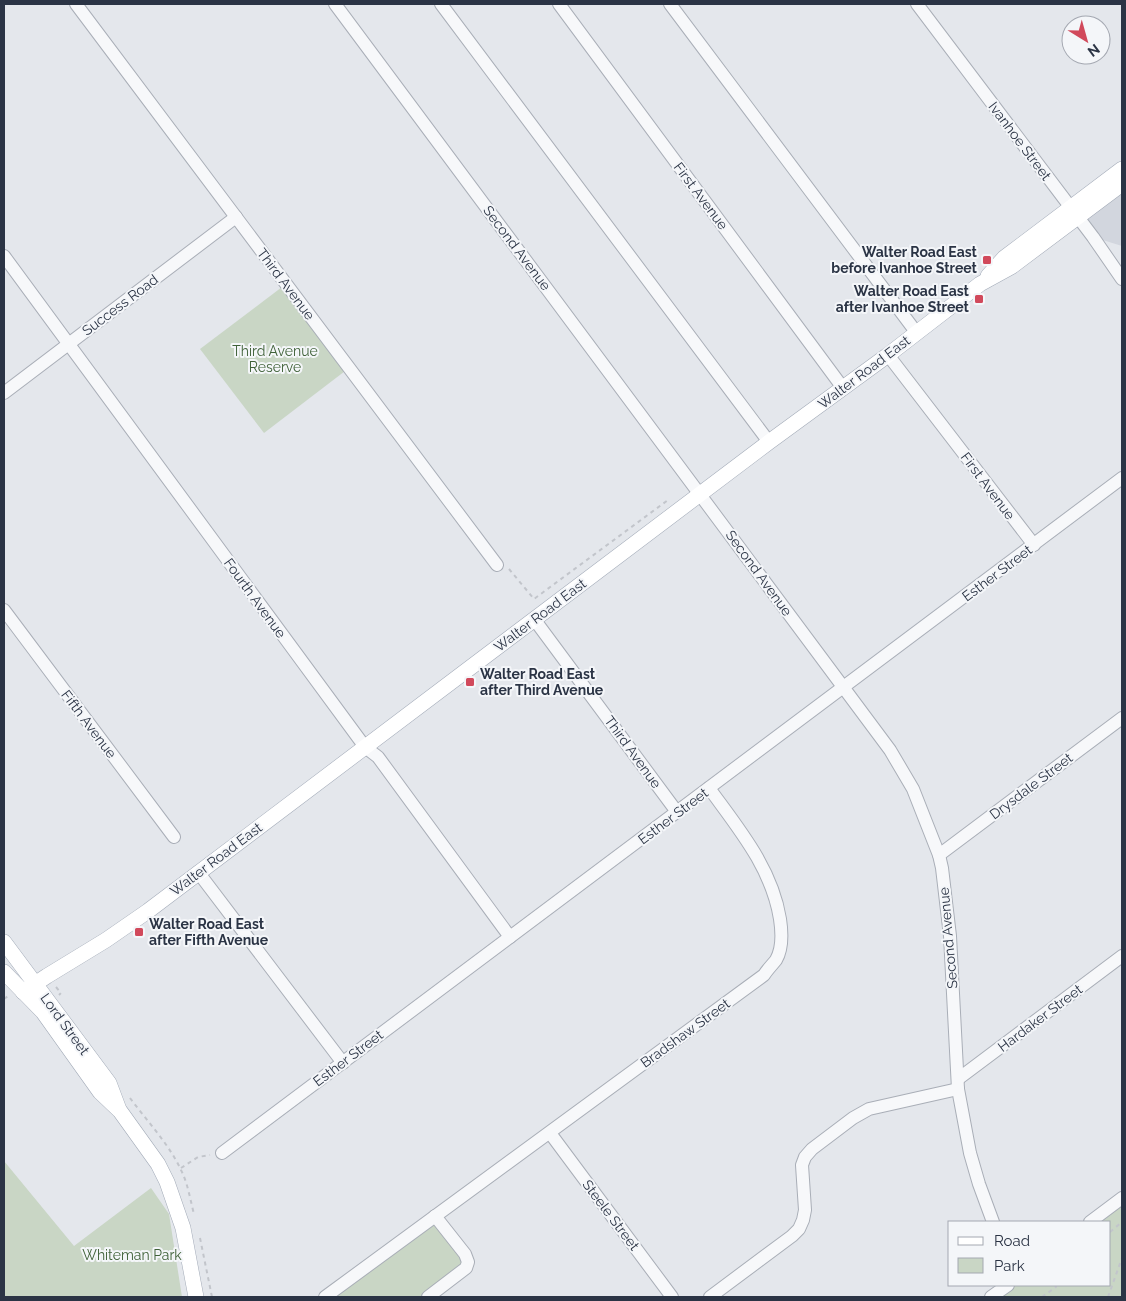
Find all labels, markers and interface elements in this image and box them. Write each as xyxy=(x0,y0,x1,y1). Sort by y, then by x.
north arrow xyxy=(1061,15,1111,65)
text: N xyxy=(1085,41,1103,60)
street label: Ivanhoe Street xyxy=(985,99,1055,183)
street label: First Avenue xyxy=(671,159,731,233)
street label: Second Avenue xyxy=(480,203,554,293)
place label: Walter Road East before Ivanhoe Street xyxy=(831,244,978,276)
street label: Third Avenue xyxy=(254,245,318,323)
marker: Walter Road East before Ivanhoe Street xyxy=(981,254,993,266)
street label: Success Road xyxy=(79,271,161,339)
place label: Walter Road East after Ivanhoe Street xyxy=(836,283,970,315)
marker: Walter Road East after Ivanhoe Street xyxy=(973,293,985,305)
street label: Walter Road East xyxy=(815,332,913,412)
park label: Third Avenue Reserve xyxy=(232,343,318,375)
street label: First Avenue xyxy=(958,449,1018,523)
street label: Second Avenue xyxy=(723,527,795,619)
street label: Esther Street xyxy=(959,541,1035,604)
street label: Fourth Avenue xyxy=(221,555,289,641)
street label: Walter Road East xyxy=(491,575,589,655)
place label: Walter Road East after Third Avenue xyxy=(480,666,604,698)
marker: Walter Road East after Third Avenue xyxy=(464,676,476,688)
street label: Fifth Avenue xyxy=(58,687,120,761)
street label: Third Avenue xyxy=(601,713,665,791)
street label: Drysdale Street xyxy=(986,749,1076,822)
street label: Esther Street xyxy=(635,784,711,847)
street label: Walter Road East xyxy=(167,819,265,899)
street label: Second Avenue xyxy=(936,887,960,989)
place label: Walter Road East after Fifth Avenue xyxy=(149,916,269,948)
marker: Walter Road East after Fifth Avenue xyxy=(133,926,145,938)
street label: Hardaker Street xyxy=(995,981,1085,1055)
street label: Lord Street xyxy=(37,990,93,1058)
street label: Bradshaw Street xyxy=(637,995,733,1071)
street label: Esther Street xyxy=(310,1026,386,1089)
street label: Steele Street xyxy=(579,1177,643,1254)
legend xyxy=(948,1221,1111,1286)
text: Road xyxy=(994,1232,1030,1250)
park label: Whiteman Park xyxy=(82,1247,182,1263)
text: Park xyxy=(994,1257,1025,1275)

